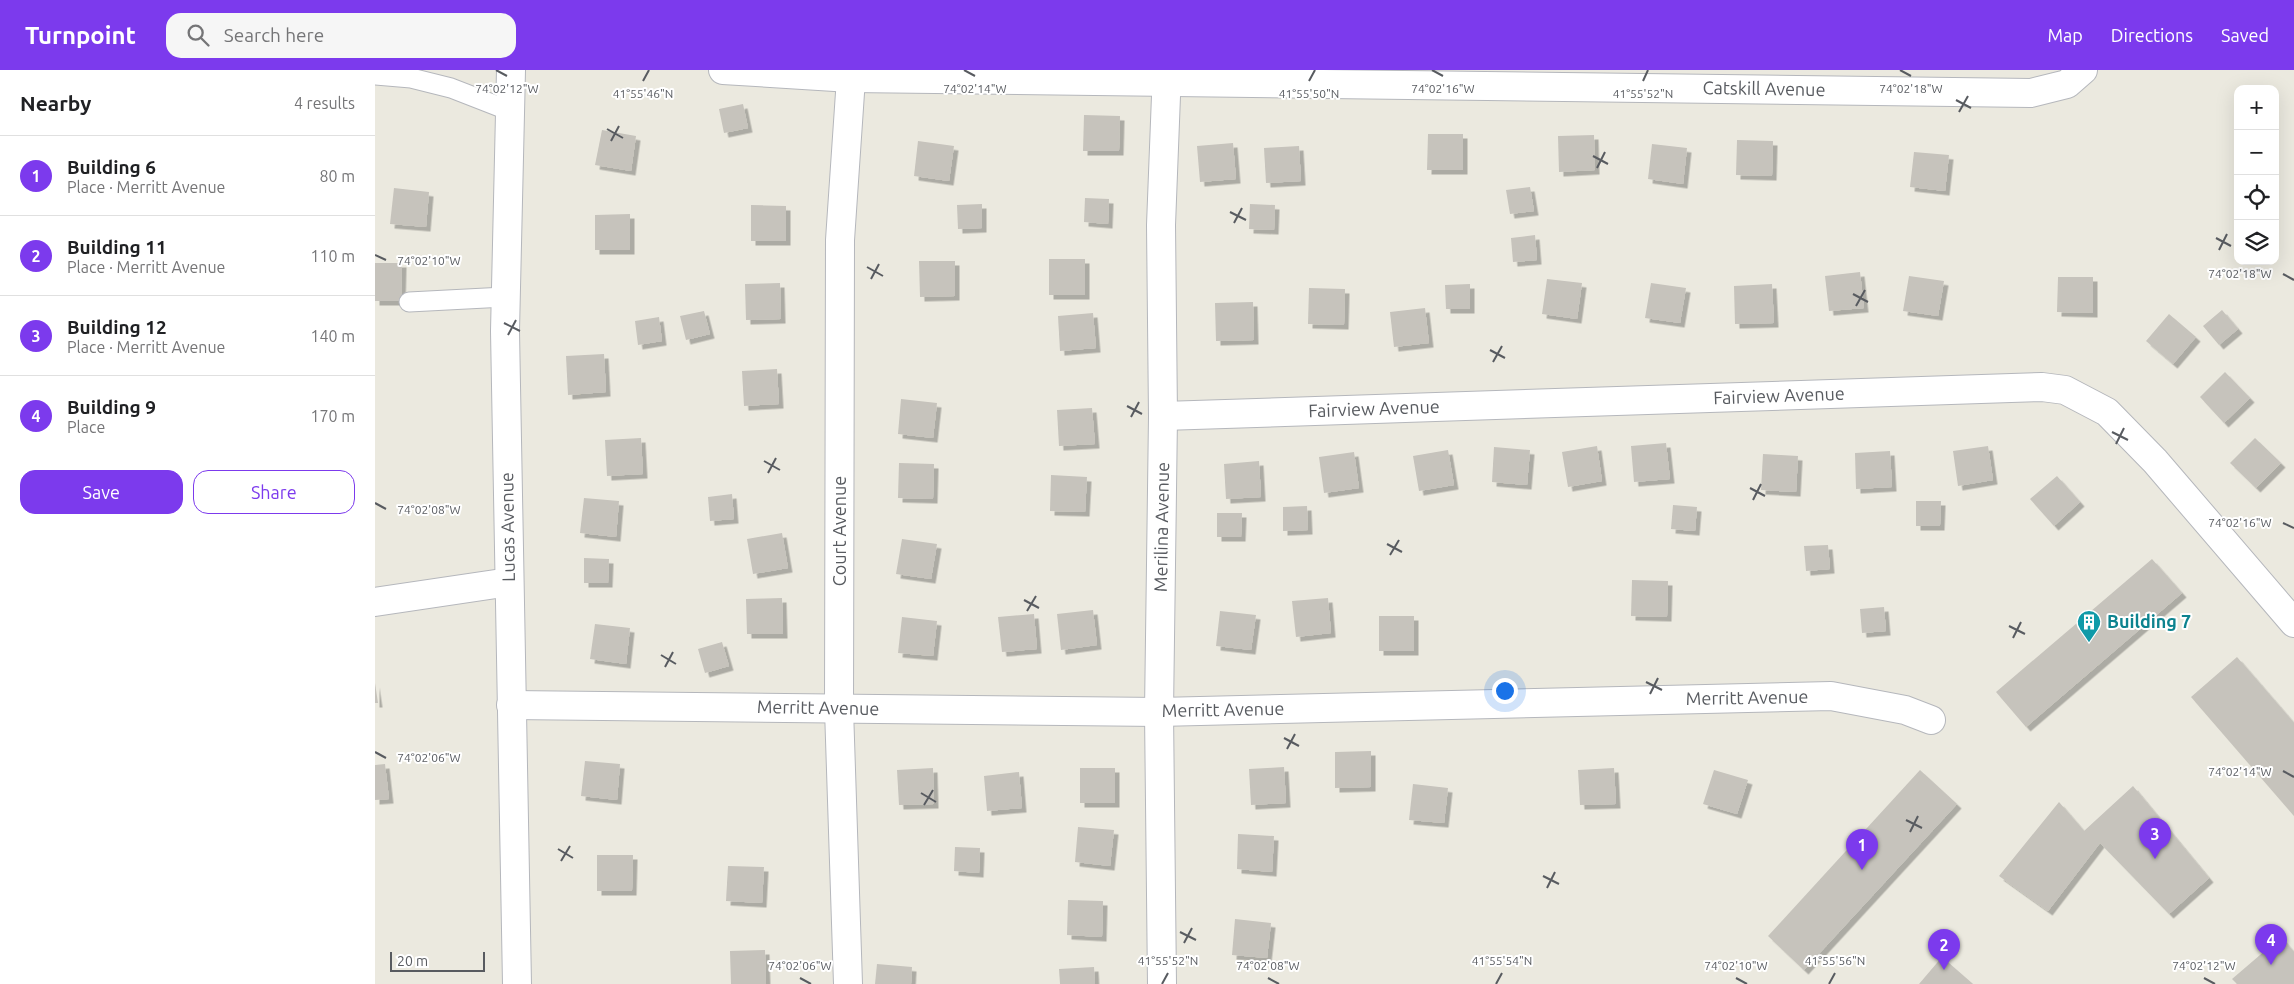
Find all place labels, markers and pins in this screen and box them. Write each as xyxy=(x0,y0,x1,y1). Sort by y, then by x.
building icon: Building 7 xyxy=(2076,609,2102,643)
place label: Building 7 xyxy=(2107,611,2191,631)
pin: 3 xyxy=(2139,818,2171,859)
pin: 1 xyxy=(1846,829,1878,870)
pin: 4 xyxy=(2255,924,2287,965)
pin: 2 xyxy=(1928,929,1960,970)

